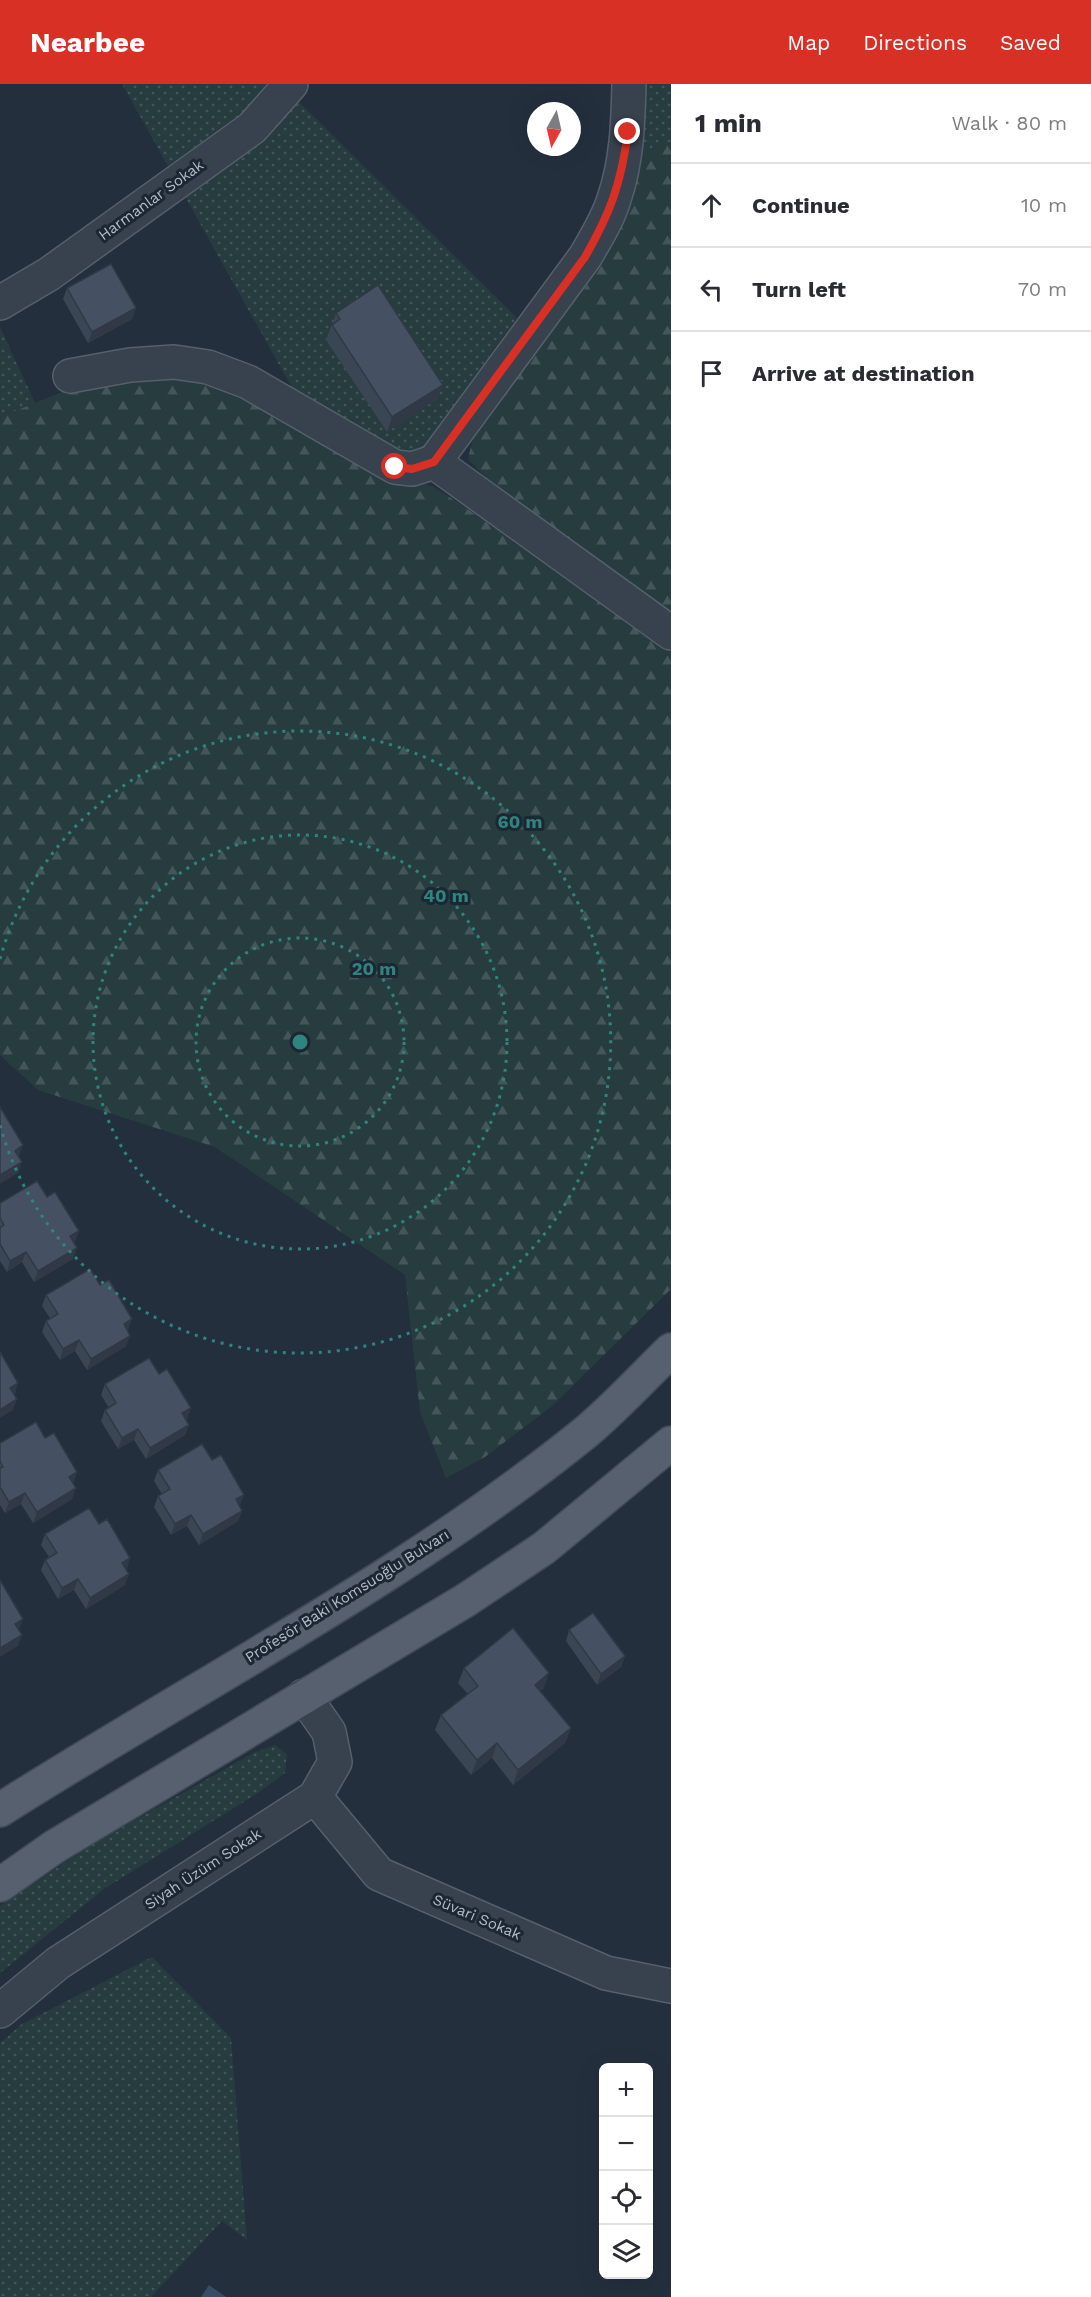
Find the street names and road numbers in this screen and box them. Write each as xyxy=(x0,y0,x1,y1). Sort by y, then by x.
street label: Harmanlar Sokak xyxy=(95,156,207,244)
street label: Profesör Baki Komsuoğlu Bulvarı xyxy=(242,1526,452,1666)
street label: Siyah Üzüm Sokak xyxy=(141,1824,265,1913)
street label: Süvari Sokak xyxy=(430,1890,524,1944)

